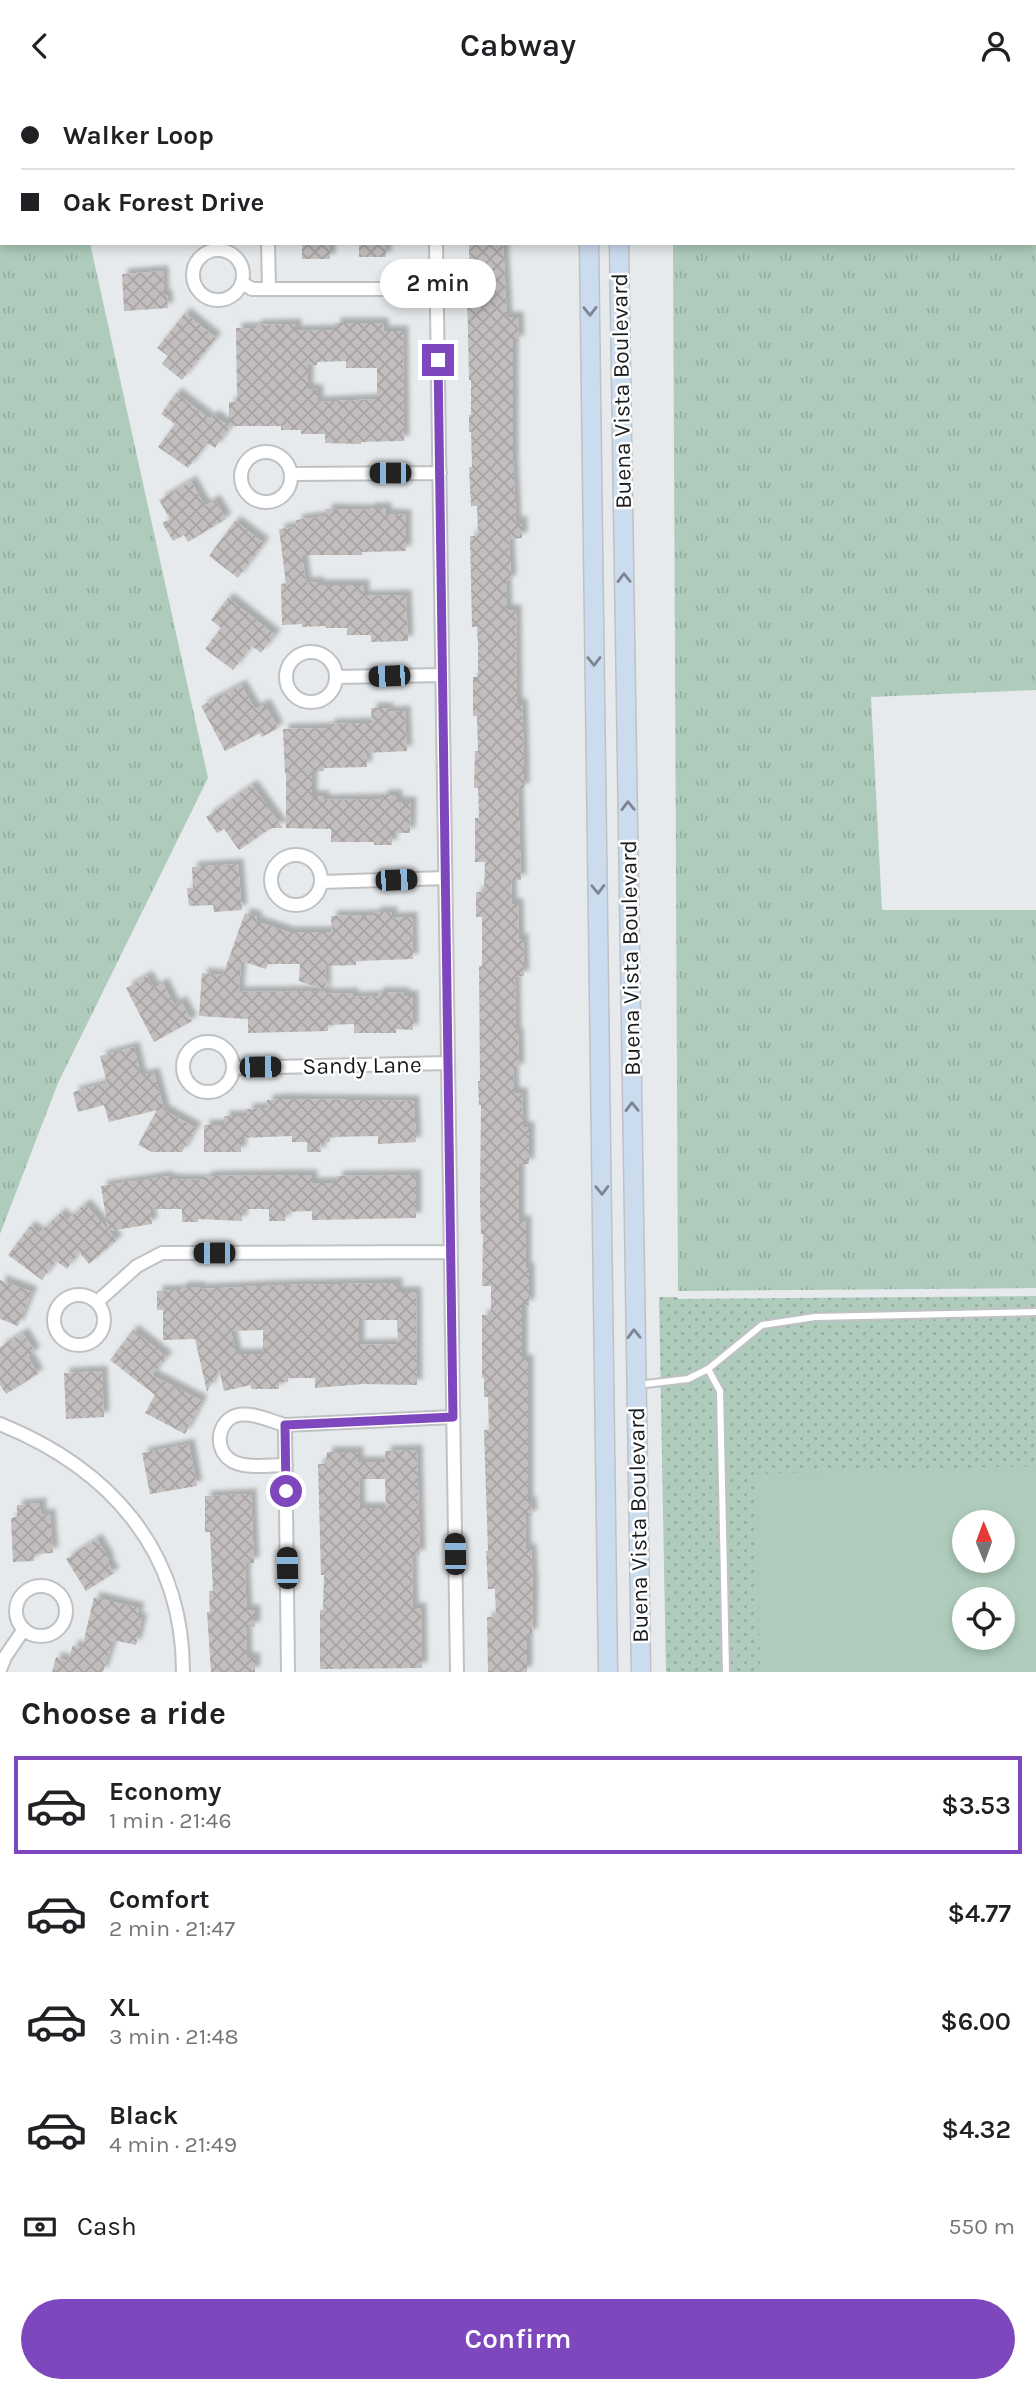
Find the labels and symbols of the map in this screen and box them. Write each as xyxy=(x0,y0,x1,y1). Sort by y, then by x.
callout: 2 min xyxy=(380,259,496,307)
street label: Buena Vista Boulevard xyxy=(606,273,637,509)
one-way arrow xyxy=(582,307,598,317)
route end xyxy=(422,344,454,376)
car xyxy=(370,463,412,484)
one-way arrow xyxy=(616,573,632,583)
one-way arrow xyxy=(587,656,602,667)
car xyxy=(368,665,411,687)
one-way arrow xyxy=(620,800,636,811)
street label: Buena Vista Boulevard xyxy=(615,840,646,1076)
car xyxy=(375,869,418,891)
one-way arrow xyxy=(590,884,606,895)
street label: Sandy Lane xyxy=(302,1051,422,1080)
car xyxy=(239,1056,282,1078)
one-way arrow xyxy=(624,1101,639,1112)
one-way arrow xyxy=(595,1185,610,1196)
car xyxy=(194,1243,236,1264)
one-way arrow xyxy=(627,1329,642,1340)
street label: Buena Vista Boulevard xyxy=(623,1407,654,1643)
route start xyxy=(270,1475,302,1507)
north arrow xyxy=(952,1510,1015,1573)
car xyxy=(445,1533,466,1575)
car xyxy=(277,1547,298,1589)

